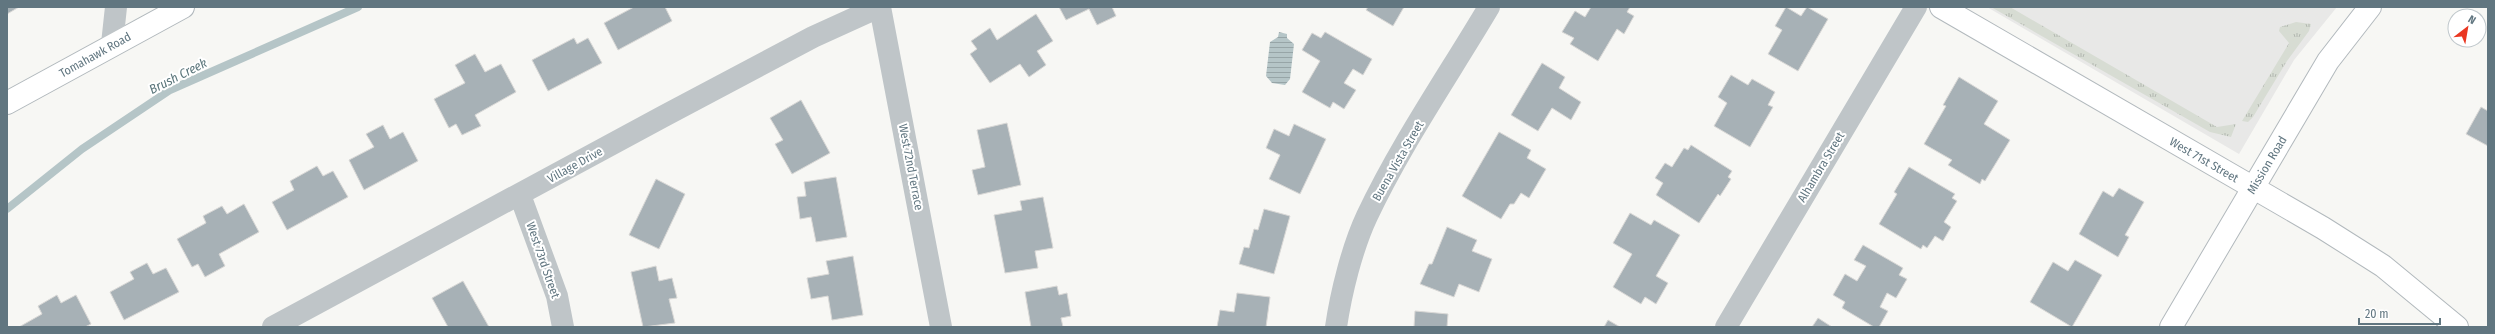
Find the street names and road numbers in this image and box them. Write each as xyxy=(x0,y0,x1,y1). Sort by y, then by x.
street label: Tomahawk Road xyxy=(57,30,133,80)
street label: Buena Vista Street xyxy=(1369,118,1427,204)
street label: West 72nd Terrace xyxy=(896,123,926,211)
street label: Alhambra Street xyxy=(1795,129,1847,205)
street label: Mission Road xyxy=(2244,134,2290,196)
street label: West 71st Street xyxy=(2167,135,2241,185)
street label: Village Drive xyxy=(545,144,605,186)
street label: West 73rd Street xyxy=(523,220,563,300)

